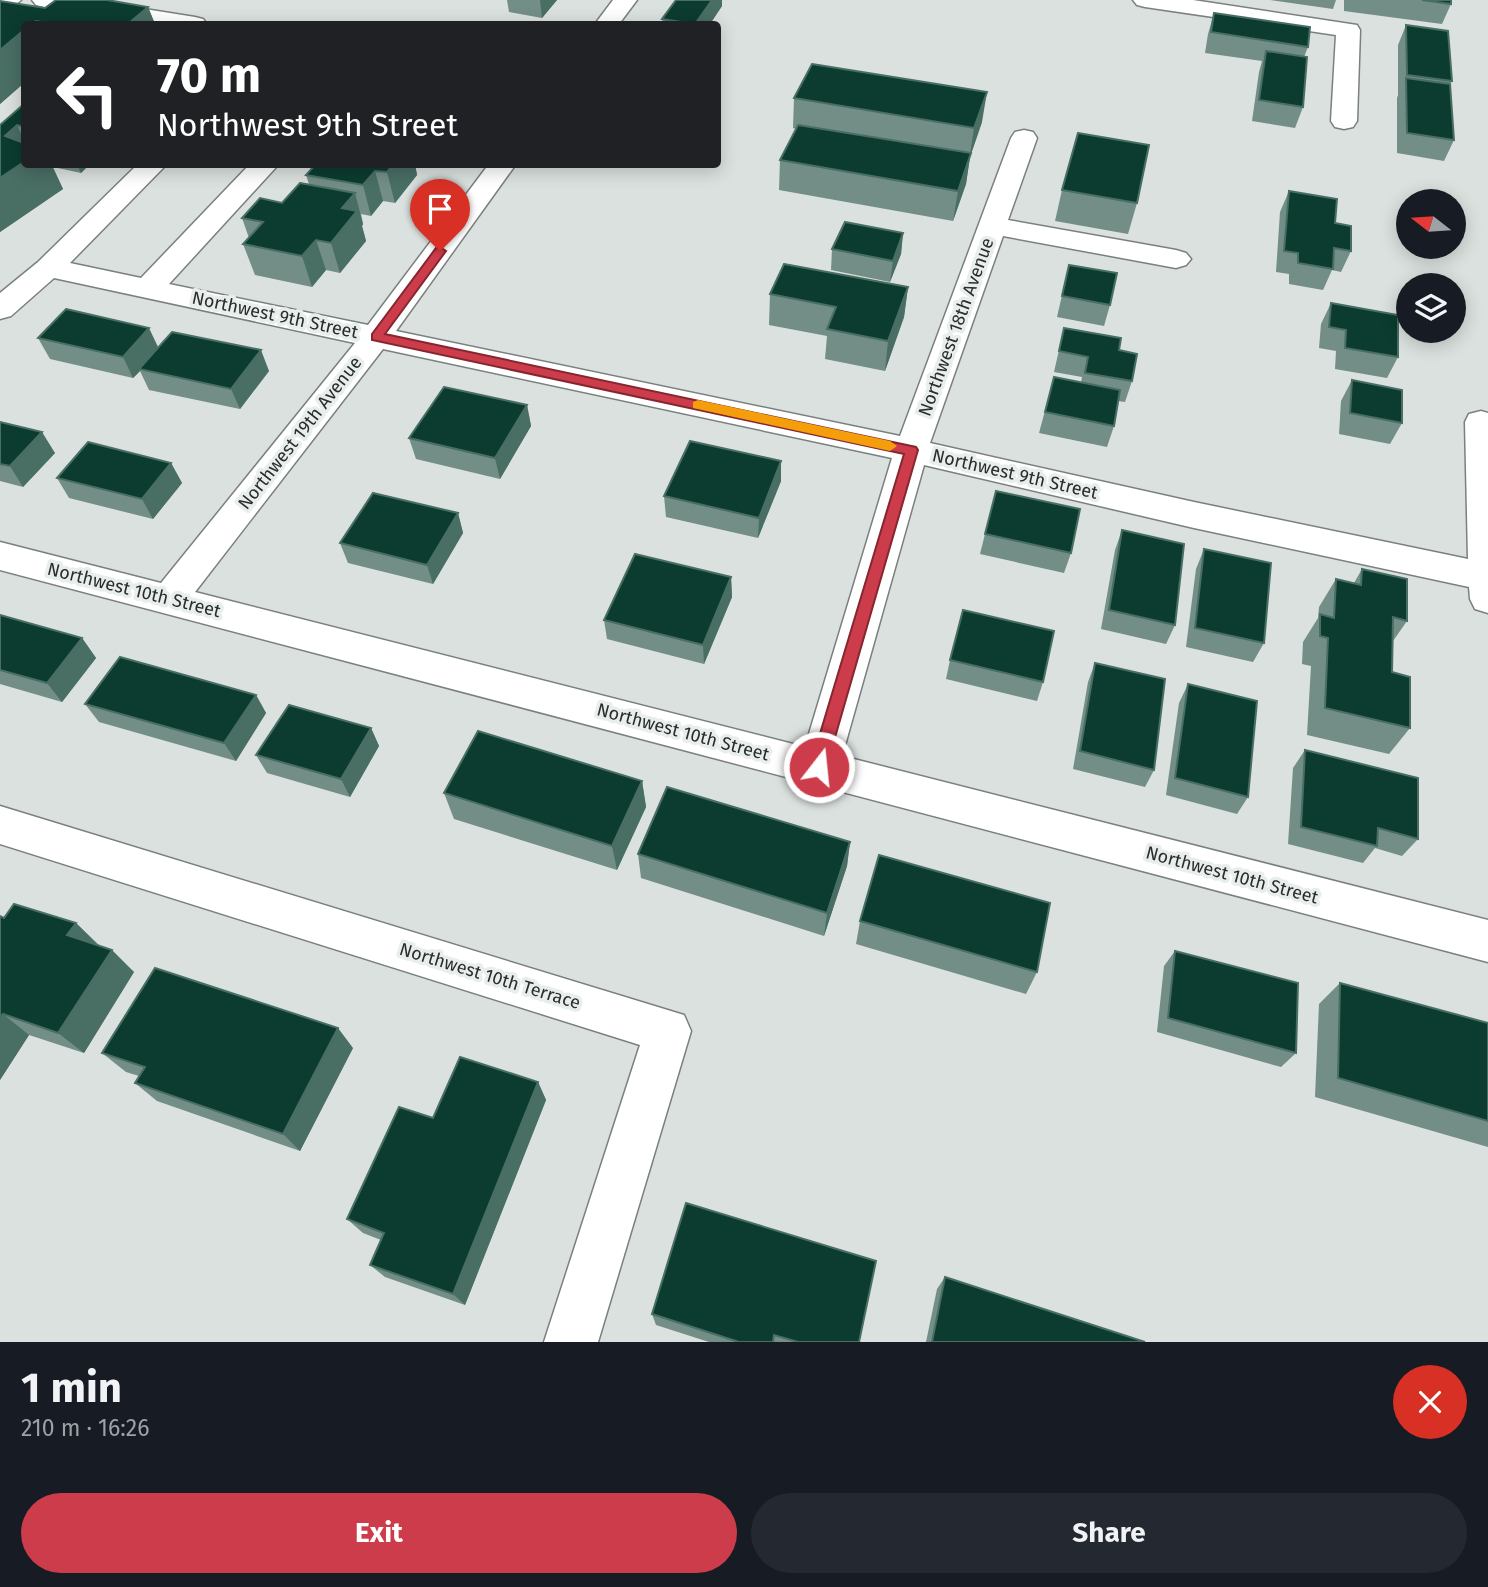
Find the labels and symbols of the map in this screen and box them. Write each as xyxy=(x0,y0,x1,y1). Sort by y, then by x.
pin xyxy=(410,179,470,251)
north arrow xyxy=(1396,189,1466,259)
street label: Northwest 18th Avenue xyxy=(913,235,999,419)
street label: Northwest 9th Street xyxy=(190,287,361,343)
street label: Northwest 19th Avenue xyxy=(233,352,367,514)
street label: Northwest 9th Street xyxy=(930,444,1100,504)
street label: Northwest 10th Street xyxy=(45,558,223,622)
street label: Northwest 10th Street xyxy=(594,698,772,766)
position arrow xyxy=(782,730,856,804)
street label: Northwest 10th Street xyxy=(1143,841,1321,909)
street label: Northwest 10th Terrace xyxy=(397,938,583,1014)

